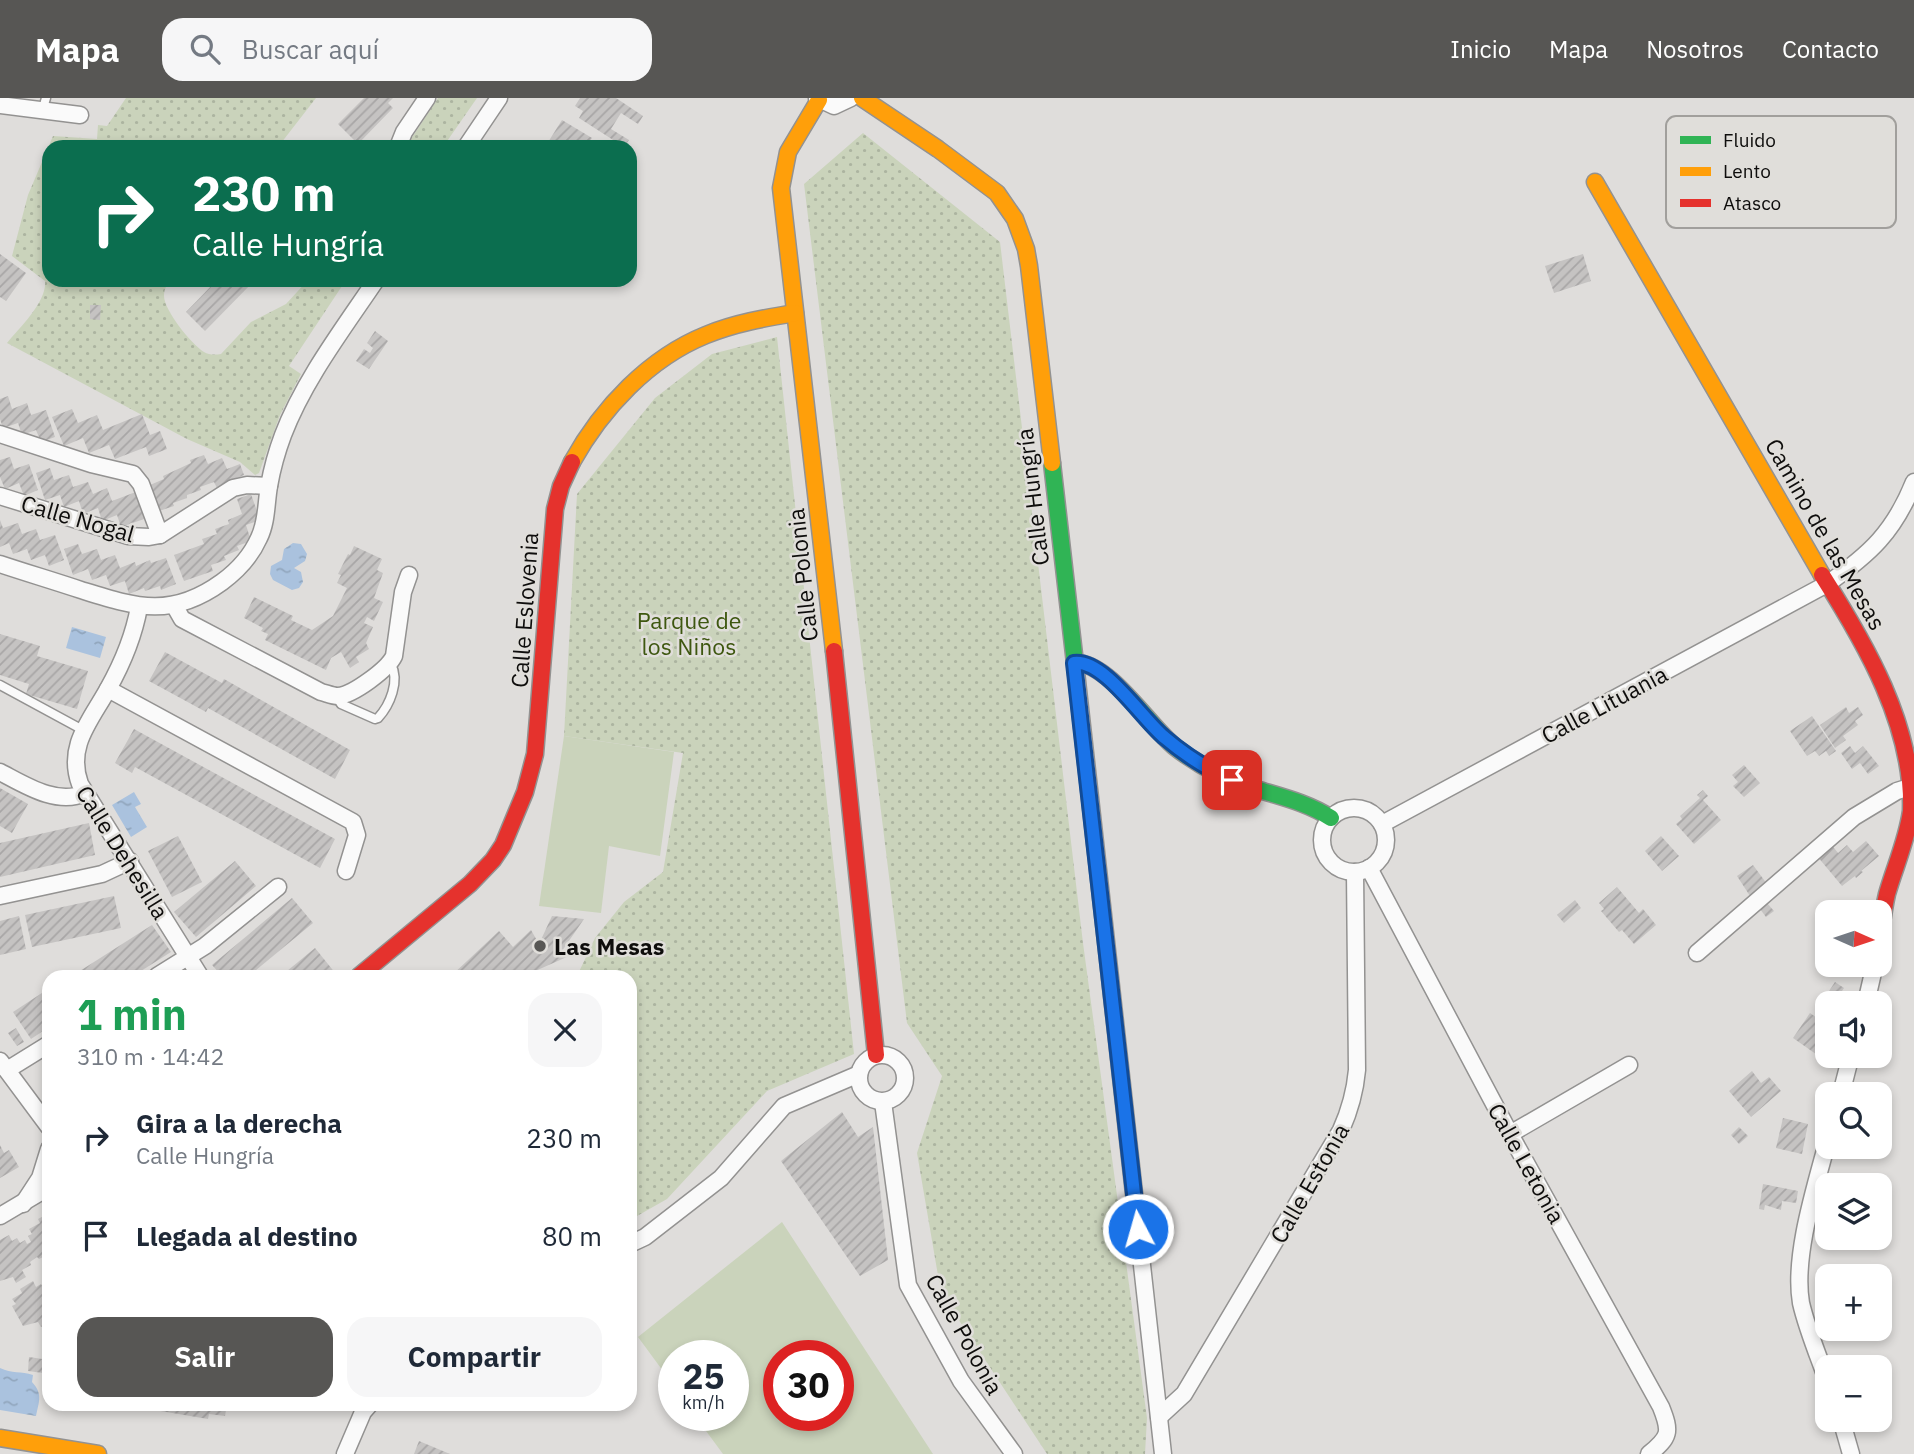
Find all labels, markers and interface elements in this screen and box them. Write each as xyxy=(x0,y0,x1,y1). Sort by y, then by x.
search box xyxy=(162,18,652,81)
text: Mapa xyxy=(35,28,120,71)
icon: search xyxy=(186,30,224,68)
text: Buscar aquí xyxy=(242,32,379,66)
text: Inicio xyxy=(1450,33,1511,65)
text: Mapa xyxy=(1549,33,1608,65)
text: Nosotros xyxy=(1646,33,1744,65)
text: Contacto xyxy=(1782,33,1879,65)
legend xyxy=(1666,116,1896,228)
text: Fluido xyxy=(1723,128,1776,152)
text: Lento xyxy=(1723,159,1771,183)
text: 230 m xyxy=(192,161,336,224)
icon: right xyxy=(77,168,168,259)
text: Atasco xyxy=(1723,191,1781,215)
text: Calle Hungría xyxy=(192,223,384,265)
street label: Calle Hungría xyxy=(1009,427,1055,567)
street label: Camino de las Mesas xyxy=(1759,433,1893,635)
street label: Calle Nogal xyxy=(18,487,138,549)
street label: Calle Polonia xyxy=(780,507,824,643)
street label: Calle Eslovenia xyxy=(504,531,544,689)
park label: Parque de los Niños xyxy=(637,605,741,661)
street label: Calle Lituania xyxy=(1536,658,1672,750)
pin xyxy=(1202,750,1262,810)
icon: arrive xyxy=(1213,761,1251,799)
street label: Calle Dehesilla xyxy=(70,779,176,925)
north arrow xyxy=(1815,900,1892,976)
map controls xyxy=(1815,900,1892,1432)
place label: Las Mesas xyxy=(554,931,664,961)
marker: Las Mesas xyxy=(532,938,548,954)
text: 1 min xyxy=(77,987,187,1042)
button: sound xyxy=(1815,991,1892,1068)
button: close xyxy=(528,993,602,1067)
text: 310 m · 14:42 xyxy=(77,1041,224,1071)
button: search xyxy=(1815,1082,1892,1159)
street label: Calle Letonia xyxy=(1482,1098,1572,1228)
text: Gira a la derecha xyxy=(136,1106,342,1140)
street label: Calle Estonia xyxy=(1263,1118,1355,1248)
icon: right xyxy=(77,1119,115,1157)
text: 230 m xyxy=(526,1121,602,1155)
text: Calle Hungría xyxy=(136,1140,274,1170)
button: layers xyxy=(1815,1173,1892,1250)
position arrow xyxy=(1101,1192,1175,1266)
icon: arrive xyxy=(77,1217,115,1255)
text: Llegada al destino xyxy=(136,1219,358,1253)
text: 80 m xyxy=(542,1219,602,1253)
button: + xyxy=(1815,1264,1892,1341)
street label: Calle Polonia xyxy=(919,1268,1011,1400)
button: Salir xyxy=(77,1317,333,1397)
button: Compartir xyxy=(347,1317,602,1397)
speed limit sign: 30 xyxy=(763,1340,854,1431)
text: 25 xyxy=(682,1353,725,1399)
button: − xyxy=(1815,1355,1892,1432)
text: km/h xyxy=(682,1391,725,1414)

